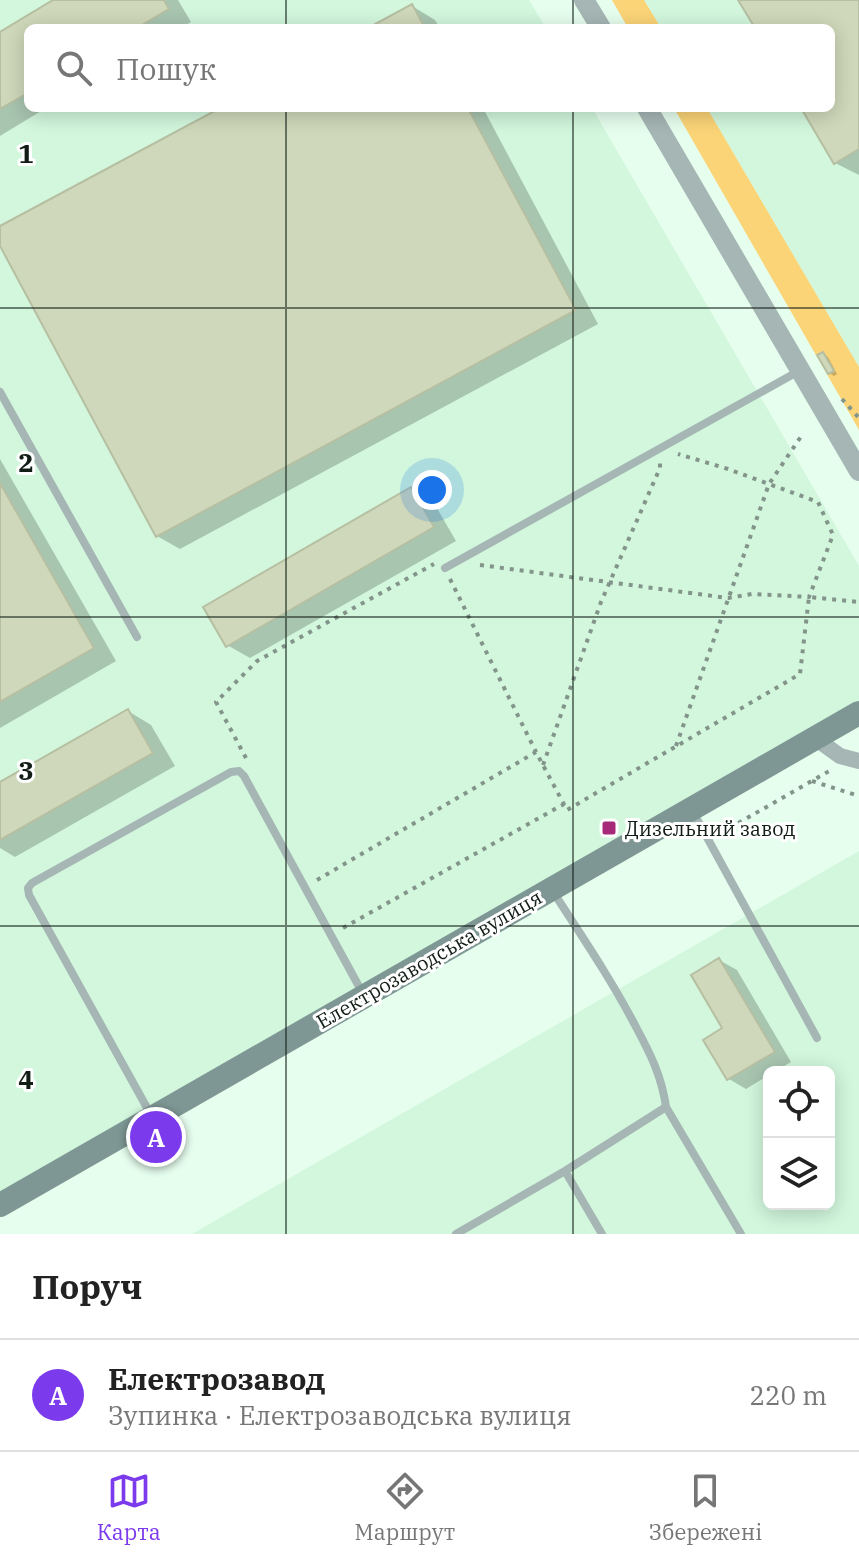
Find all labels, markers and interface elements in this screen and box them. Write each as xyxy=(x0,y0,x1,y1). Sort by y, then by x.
search box xyxy=(24,24,835,112)
icon: search xyxy=(52,46,96,90)
text: Пошук xyxy=(116,49,216,88)
text: 1 xyxy=(18,136,34,170)
text: 2 xyxy=(18,445,34,479)
your location xyxy=(412,470,452,510)
text: 3 xyxy=(18,753,34,787)
place label: Дизельний завод xyxy=(625,815,795,842)
marker: Дизельний завод xyxy=(600,819,618,837)
street label: Електрозаводська вулиця xyxy=(311,883,547,1035)
text: 4 xyxy=(18,1062,34,1096)
map controls xyxy=(763,1066,835,1210)
button: locate xyxy=(763,1066,835,1138)
pin: A xyxy=(130,1107,182,1167)
button: layers xyxy=(763,1138,835,1210)
text: Поруч xyxy=(32,1264,142,1308)
text: Електрозавод xyxy=(108,1359,325,1398)
text: A xyxy=(49,1378,67,1412)
text: 220 m xyxy=(749,1378,827,1412)
text: Зупинка · Електрозаводська вулиця xyxy=(108,1398,572,1432)
tab: Карта xyxy=(97,1469,161,1546)
tab: Маршрут xyxy=(354,1469,455,1546)
tab: Збережені xyxy=(649,1469,762,1546)

